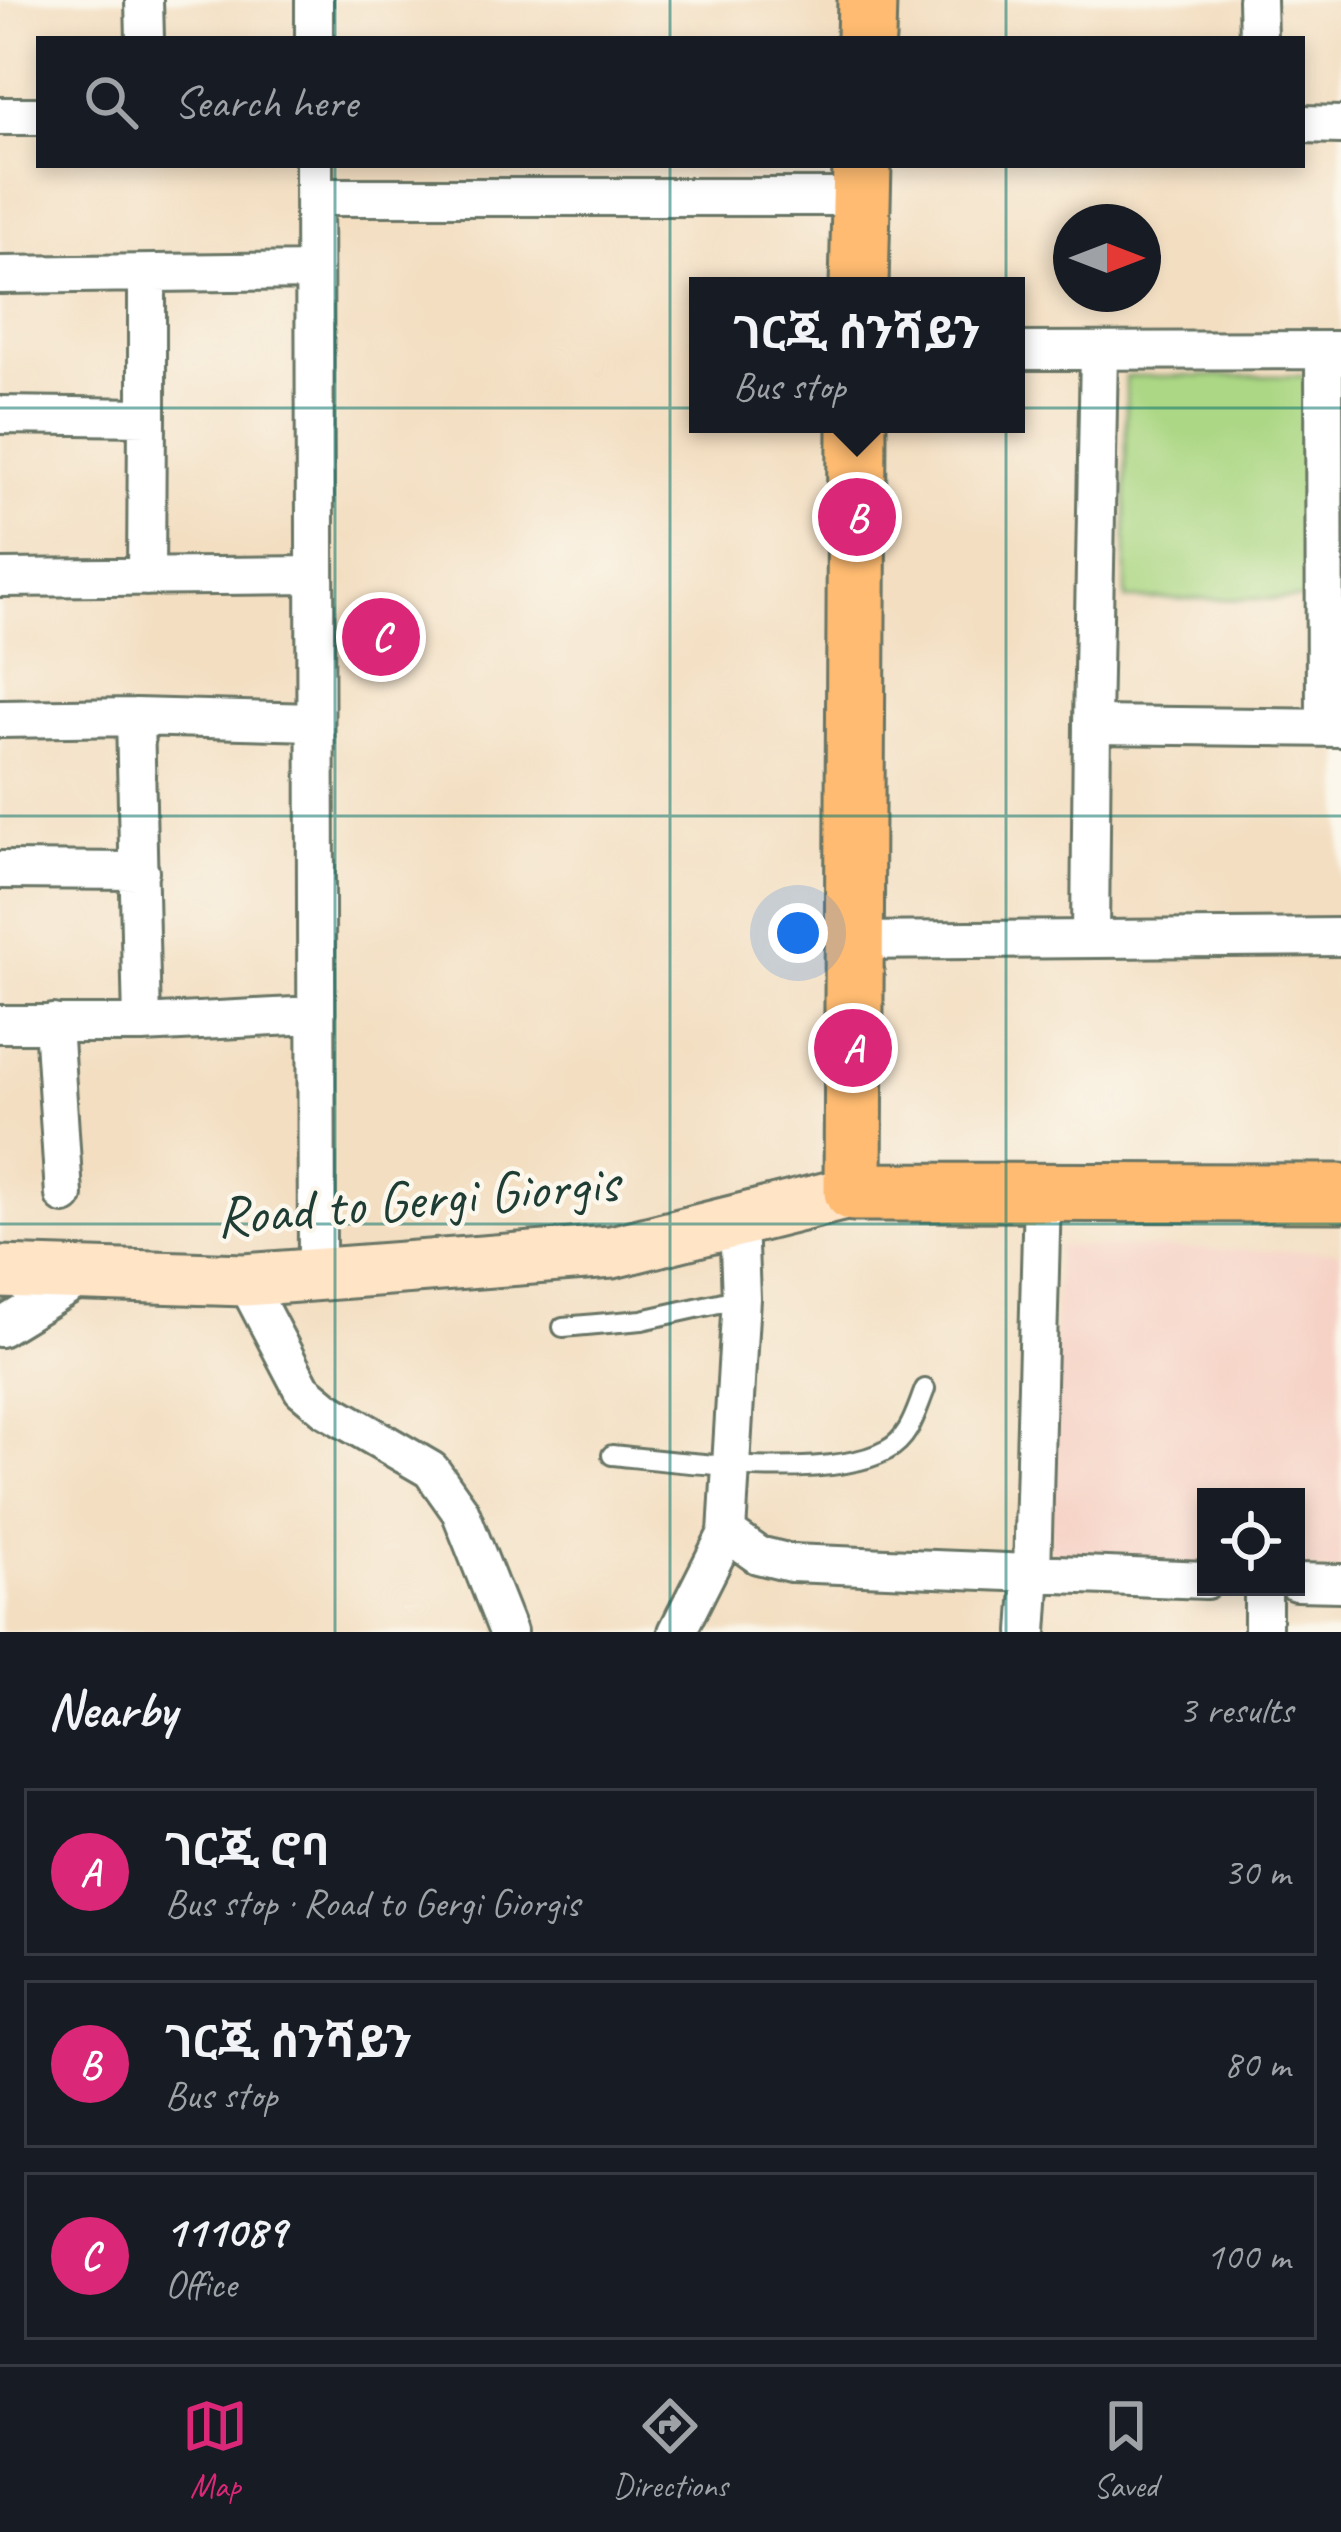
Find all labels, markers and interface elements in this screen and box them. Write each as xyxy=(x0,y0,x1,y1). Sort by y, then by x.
search box xyxy=(36,36,1305,168)
icon: search xyxy=(78,69,144,135)
text: Search here xyxy=(174,74,357,131)
north arrow xyxy=(1053,204,1161,312)
popup xyxy=(689,277,1025,433)
text: ገርጂ ሰንሻይን xyxy=(733,305,981,362)
text: Bus stop xyxy=(733,362,845,411)
pin: B xyxy=(818,472,896,562)
pin: C xyxy=(342,592,420,682)
your location xyxy=(768,903,828,963)
pin: A xyxy=(814,1003,892,1093)
street label: Road to Gergi Giorgis xyxy=(213,1145,627,1252)
map controls xyxy=(1197,1488,1305,1596)
button: locate xyxy=(1197,1488,1305,1596)
text: Nearby xyxy=(48,1678,176,1742)
text: 3 results xyxy=(1179,1686,1293,1735)
text: ገርጂ ሮባ xyxy=(165,1822,330,1879)
text: A xyxy=(80,1848,100,1897)
text: 30 m xyxy=(1224,1848,1290,1897)
text: Bus stop · Road to Gergi Giorgis xyxy=(165,1879,579,1928)
text: ገርጂ ሰንሻይን xyxy=(165,2014,413,2071)
text: B xyxy=(80,2040,100,2089)
text: 80 m xyxy=(1224,2040,1290,2089)
text: Bus stop xyxy=(165,2071,277,2120)
text: 111089 xyxy=(165,2203,286,2260)
text: C xyxy=(81,2232,99,2281)
text: 100 m xyxy=(1206,2232,1290,2281)
text: Office xyxy=(165,2260,236,2309)
tab: Map xyxy=(182,2393,248,2507)
tab: Directions xyxy=(613,2393,728,2507)
tab: Saved xyxy=(1093,2393,1159,2507)

